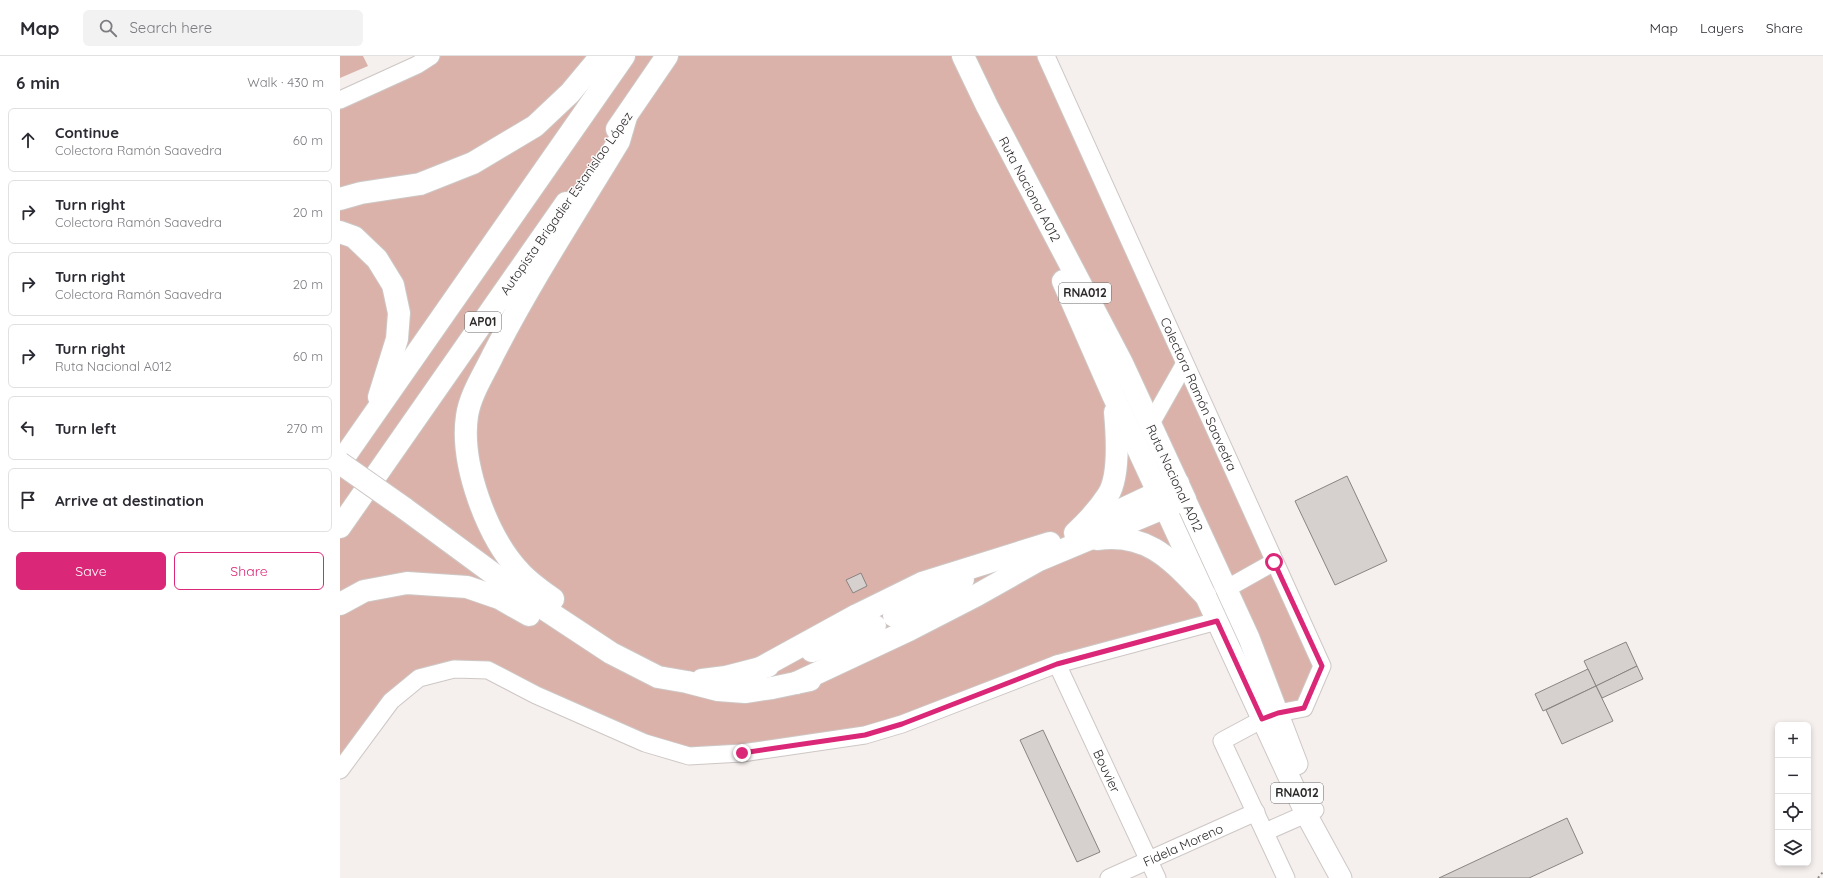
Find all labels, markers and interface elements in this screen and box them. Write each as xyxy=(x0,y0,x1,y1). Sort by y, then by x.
search box xyxy=(83,10,363,46)
text: Map xyxy=(20,16,59,40)
icon: search xyxy=(97,17,119,39)
text: Search here xyxy=(129,18,212,37)
text: Map xyxy=(1649,19,1678,37)
text: Layers xyxy=(1700,19,1744,37)
text: Share xyxy=(1766,19,1803,37)
text: 6 min xyxy=(16,72,60,93)
text: Walk · 430 m xyxy=(247,74,324,90)
street label: Autopista Brigadier Estanislao López xyxy=(496,108,636,298)
text: Continue xyxy=(55,123,119,142)
icon: ahead xyxy=(17,129,39,151)
text: 60 m xyxy=(293,132,323,148)
street label: Ruta Nacional A012 xyxy=(996,134,1064,244)
text: Colectora Ramón Saavedra xyxy=(55,142,222,158)
text: Turn right xyxy=(55,195,126,214)
icon: right xyxy=(17,201,39,223)
text: 20 m xyxy=(293,204,323,220)
text: Colectora Ramón Saavedra xyxy=(55,214,222,230)
text: Turn right xyxy=(55,267,126,286)
icon: right xyxy=(17,273,39,295)
text: 20 m xyxy=(293,276,323,292)
road number: RNA012 xyxy=(1059,283,1111,303)
text: Colectora Ramón Saavedra xyxy=(55,286,222,302)
road number: AP01 xyxy=(465,312,501,332)
street label: Colectora Ramón Saavedra xyxy=(1157,315,1241,473)
text: Turn right xyxy=(55,339,126,358)
icon: right xyxy=(17,345,39,367)
text: 60 m xyxy=(293,348,323,364)
text: Ruta Nacional A012 xyxy=(55,358,172,374)
icon: left xyxy=(17,417,39,439)
text: Turn left xyxy=(55,419,117,438)
text: 270 m xyxy=(286,420,323,436)
street label: Ruta Nacional A012 xyxy=(1143,422,1207,534)
icon: arrive xyxy=(17,489,39,511)
text: Arrive at destination xyxy=(55,491,204,510)
button: Save xyxy=(16,552,166,590)
button: Share xyxy=(174,552,324,590)
route start xyxy=(1265,553,1283,571)
map controls xyxy=(1775,722,1811,866)
button: + xyxy=(1775,722,1811,758)
route end xyxy=(733,744,751,762)
street label: Bouvier xyxy=(1090,747,1124,795)
button: − xyxy=(1775,758,1811,794)
road number: RNA012 xyxy=(1271,783,1323,803)
button: locate xyxy=(1775,794,1811,830)
street label: Fidela Moreno xyxy=(1140,820,1226,870)
button: layers xyxy=(1775,830,1811,866)

